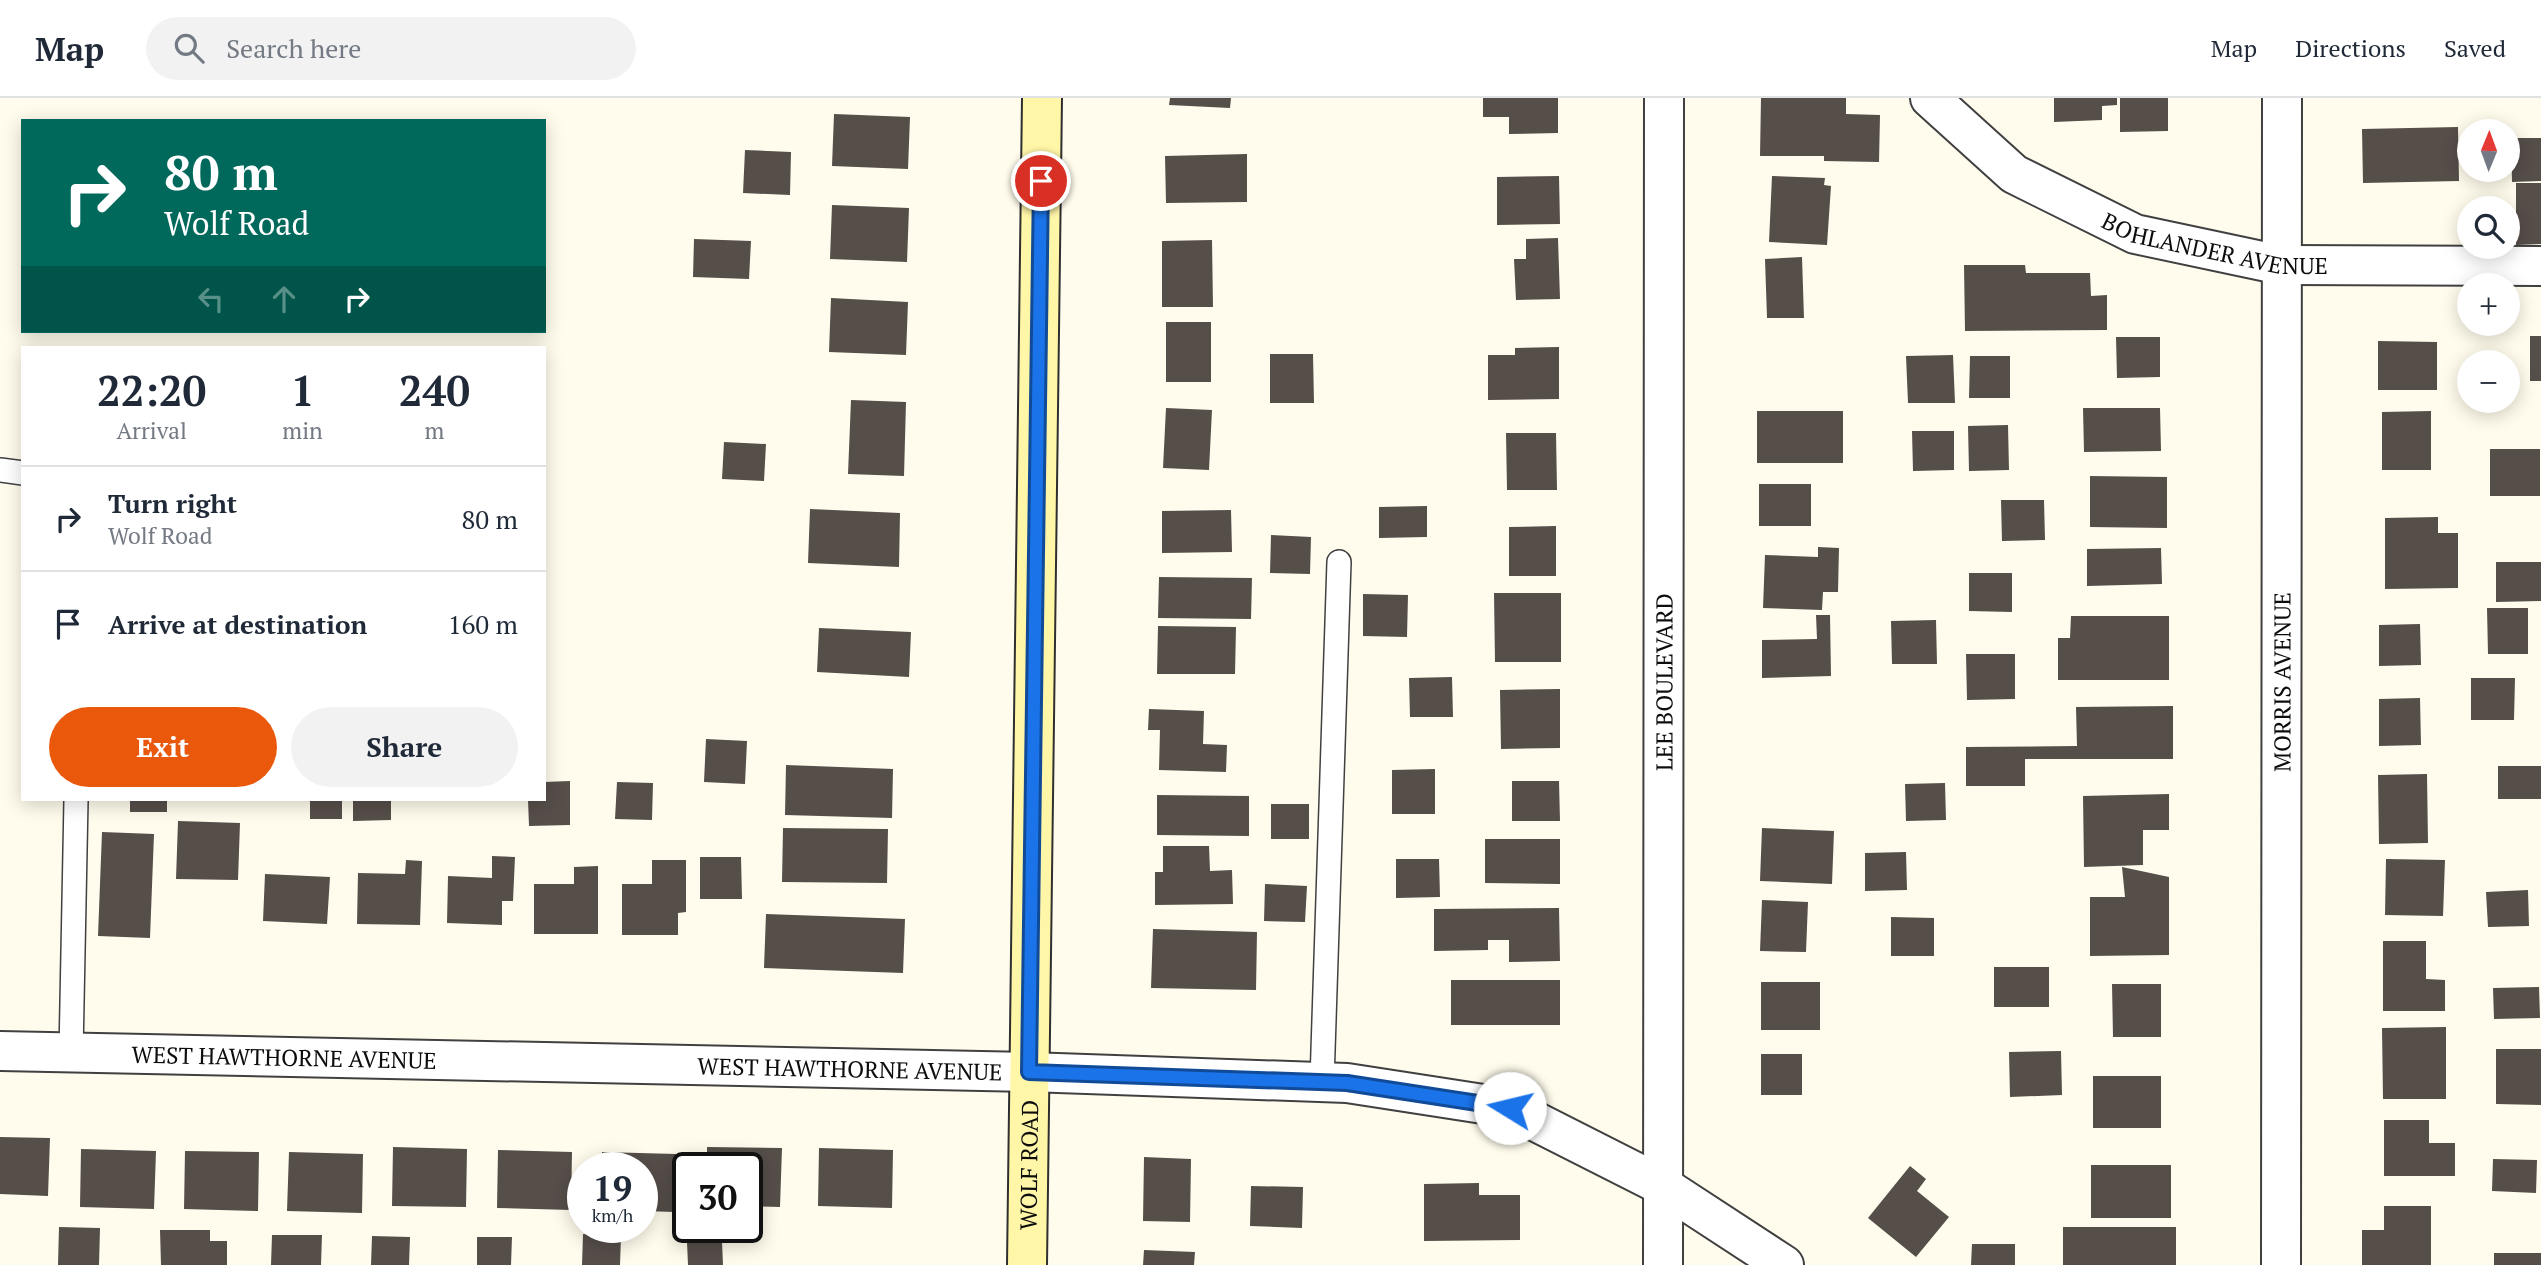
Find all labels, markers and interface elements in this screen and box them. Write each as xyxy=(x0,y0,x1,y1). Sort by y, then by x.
search box xyxy=(146,17,636,80)
text: Map xyxy=(35,27,104,70)
icon: search xyxy=(170,29,208,67)
text: Search here xyxy=(226,31,361,65)
text: Map xyxy=(2211,32,2257,64)
text: Directions xyxy=(2295,32,2406,64)
text: Saved xyxy=(2444,32,2506,64)
north arrow xyxy=(2457,119,2520,182)
map controls xyxy=(2457,119,2520,413)
text: 80 m xyxy=(164,139,278,204)
icon: right xyxy=(49,147,140,238)
pin xyxy=(1011,151,1071,211)
icon: arrive xyxy=(1022,162,1060,200)
button: search xyxy=(2457,196,2520,259)
text: Wolf Road xyxy=(164,202,309,244)
street label: BOHLANDER AVENUE xyxy=(2097,205,2328,281)
button: + xyxy=(2457,273,2520,336)
icon: left xyxy=(192,280,230,318)
icon: ahead xyxy=(265,280,303,318)
icon: right xyxy=(338,280,376,318)
button: − xyxy=(2457,350,2520,413)
text: 22:20 xyxy=(97,362,206,418)
text: 1 xyxy=(291,362,314,418)
text: 240 xyxy=(399,362,470,418)
text: Arrival xyxy=(116,415,187,446)
text: min xyxy=(282,415,323,446)
text: m xyxy=(424,415,444,446)
text: Turn right xyxy=(108,486,237,520)
icon: right xyxy=(49,500,87,538)
text: 80 m xyxy=(462,502,518,536)
text: Wolf Road xyxy=(108,520,212,551)
street label: MORRIS AVENUE xyxy=(2266,592,2297,772)
street label: LEE BOULEVARD xyxy=(1648,593,1679,771)
icon: arrive xyxy=(49,605,87,643)
text: Arrive at destination xyxy=(108,607,367,641)
text: 160 m xyxy=(448,607,518,641)
button: Exit xyxy=(49,707,277,787)
button: Share xyxy=(291,707,518,787)
street label: WEST HAWTHORNE AVENUE xyxy=(131,1038,437,1075)
street label: WEST HAWTHORNE AVENUE xyxy=(697,1050,1003,1087)
position arrow xyxy=(1473,1071,1547,1145)
street label: WOLF ROAD xyxy=(1012,1100,1045,1230)
speed limit sign: 30 xyxy=(672,1152,763,1243)
text: 19 xyxy=(593,1165,632,1211)
text: km/h xyxy=(592,1203,633,1227)

